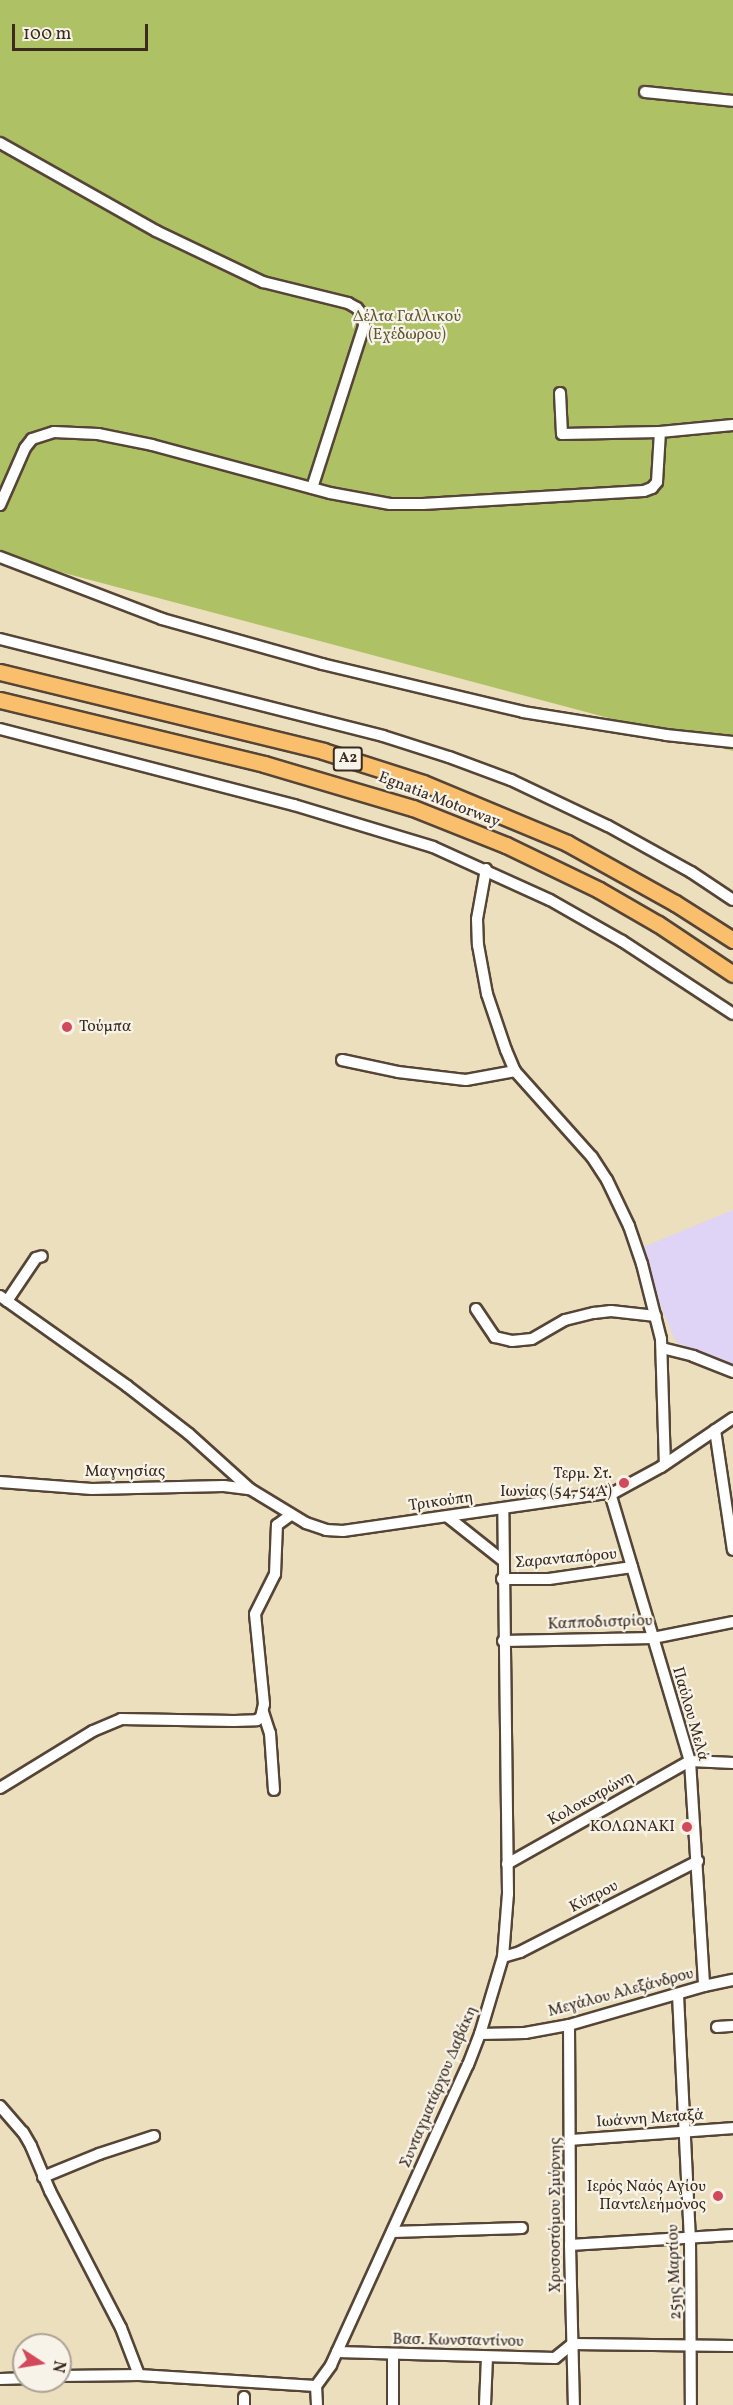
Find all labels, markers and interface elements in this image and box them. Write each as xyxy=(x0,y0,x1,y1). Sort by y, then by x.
scale bar xyxy=(15,12,152,50)
text: 100 m xyxy=(23,22,72,47)
park label: Δέλτα Γαλλικού (Εχέδωρου) xyxy=(353,307,461,345)
road number: Α2 xyxy=(332,747,364,771)
street label: Egnatia Motorway xyxy=(375,768,503,832)
place label: Τούμπα xyxy=(79,1017,132,1037)
marker: Τούμπα xyxy=(60,1020,74,1034)
street label: Μαγνησίας xyxy=(85,1462,165,1482)
place label: Τερμ. Στ. Ιωνίας (54, 54Α) xyxy=(500,1464,612,1502)
marker: Τερμ. Στ. Ιωνίας (54, 54Α) xyxy=(617,1476,631,1490)
street label: Τρικούπη xyxy=(407,1488,475,1516)
street label: Σαρανταπόρου xyxy=(514,1545,618,1573)
street label: Καπποδιστρίου xyxy=(547,1612,653,1634)
street label: Παύλου Μελά xyxy=(667,1665,713,1763)
street label: Κολοκοτρώνη xyxy=(545,1768,637,1830)
place label: ΚΟΛΩΝΑΚΙ xyxy=(590,1817,675,1837)
marker: ΚΟΛΩΝΑΚΙ xyxy=(680,1820,694,1834)
street label: Κύπρου xyxy=(566,1877,622,1917)
street label: Μεγάλου Αλεξάνδρου xyxy=(546,1964,696,2022)
street label: Συνταγματάρχου Δαβάκη xyxy=(396,2003,482,2171)
street label: Ιωάννη Μεταξά xyxy=(596,2106,704,2132)
street label: Χρυσοστόμου Σμύρνης xyxy=(546,2137,566,2293)
place label: Ιερός Ναός Αγίου Παντελεήμονος xyxy=(587,2177,706,2215)
marker: Ιερός Ναός Αγίου Παντελεήμονος xyxy=(711,2189,725,2203)
street label: 25ης Μαρτίου xyxy=(664,2224,686,2320)
street label: Βασ. Κωνσταντίνου xyxy=(392,2330,524,2352)
north arrow xyxy=(12,2333,72,2393)
text: N xyxy=(46,2358,70,2374)

